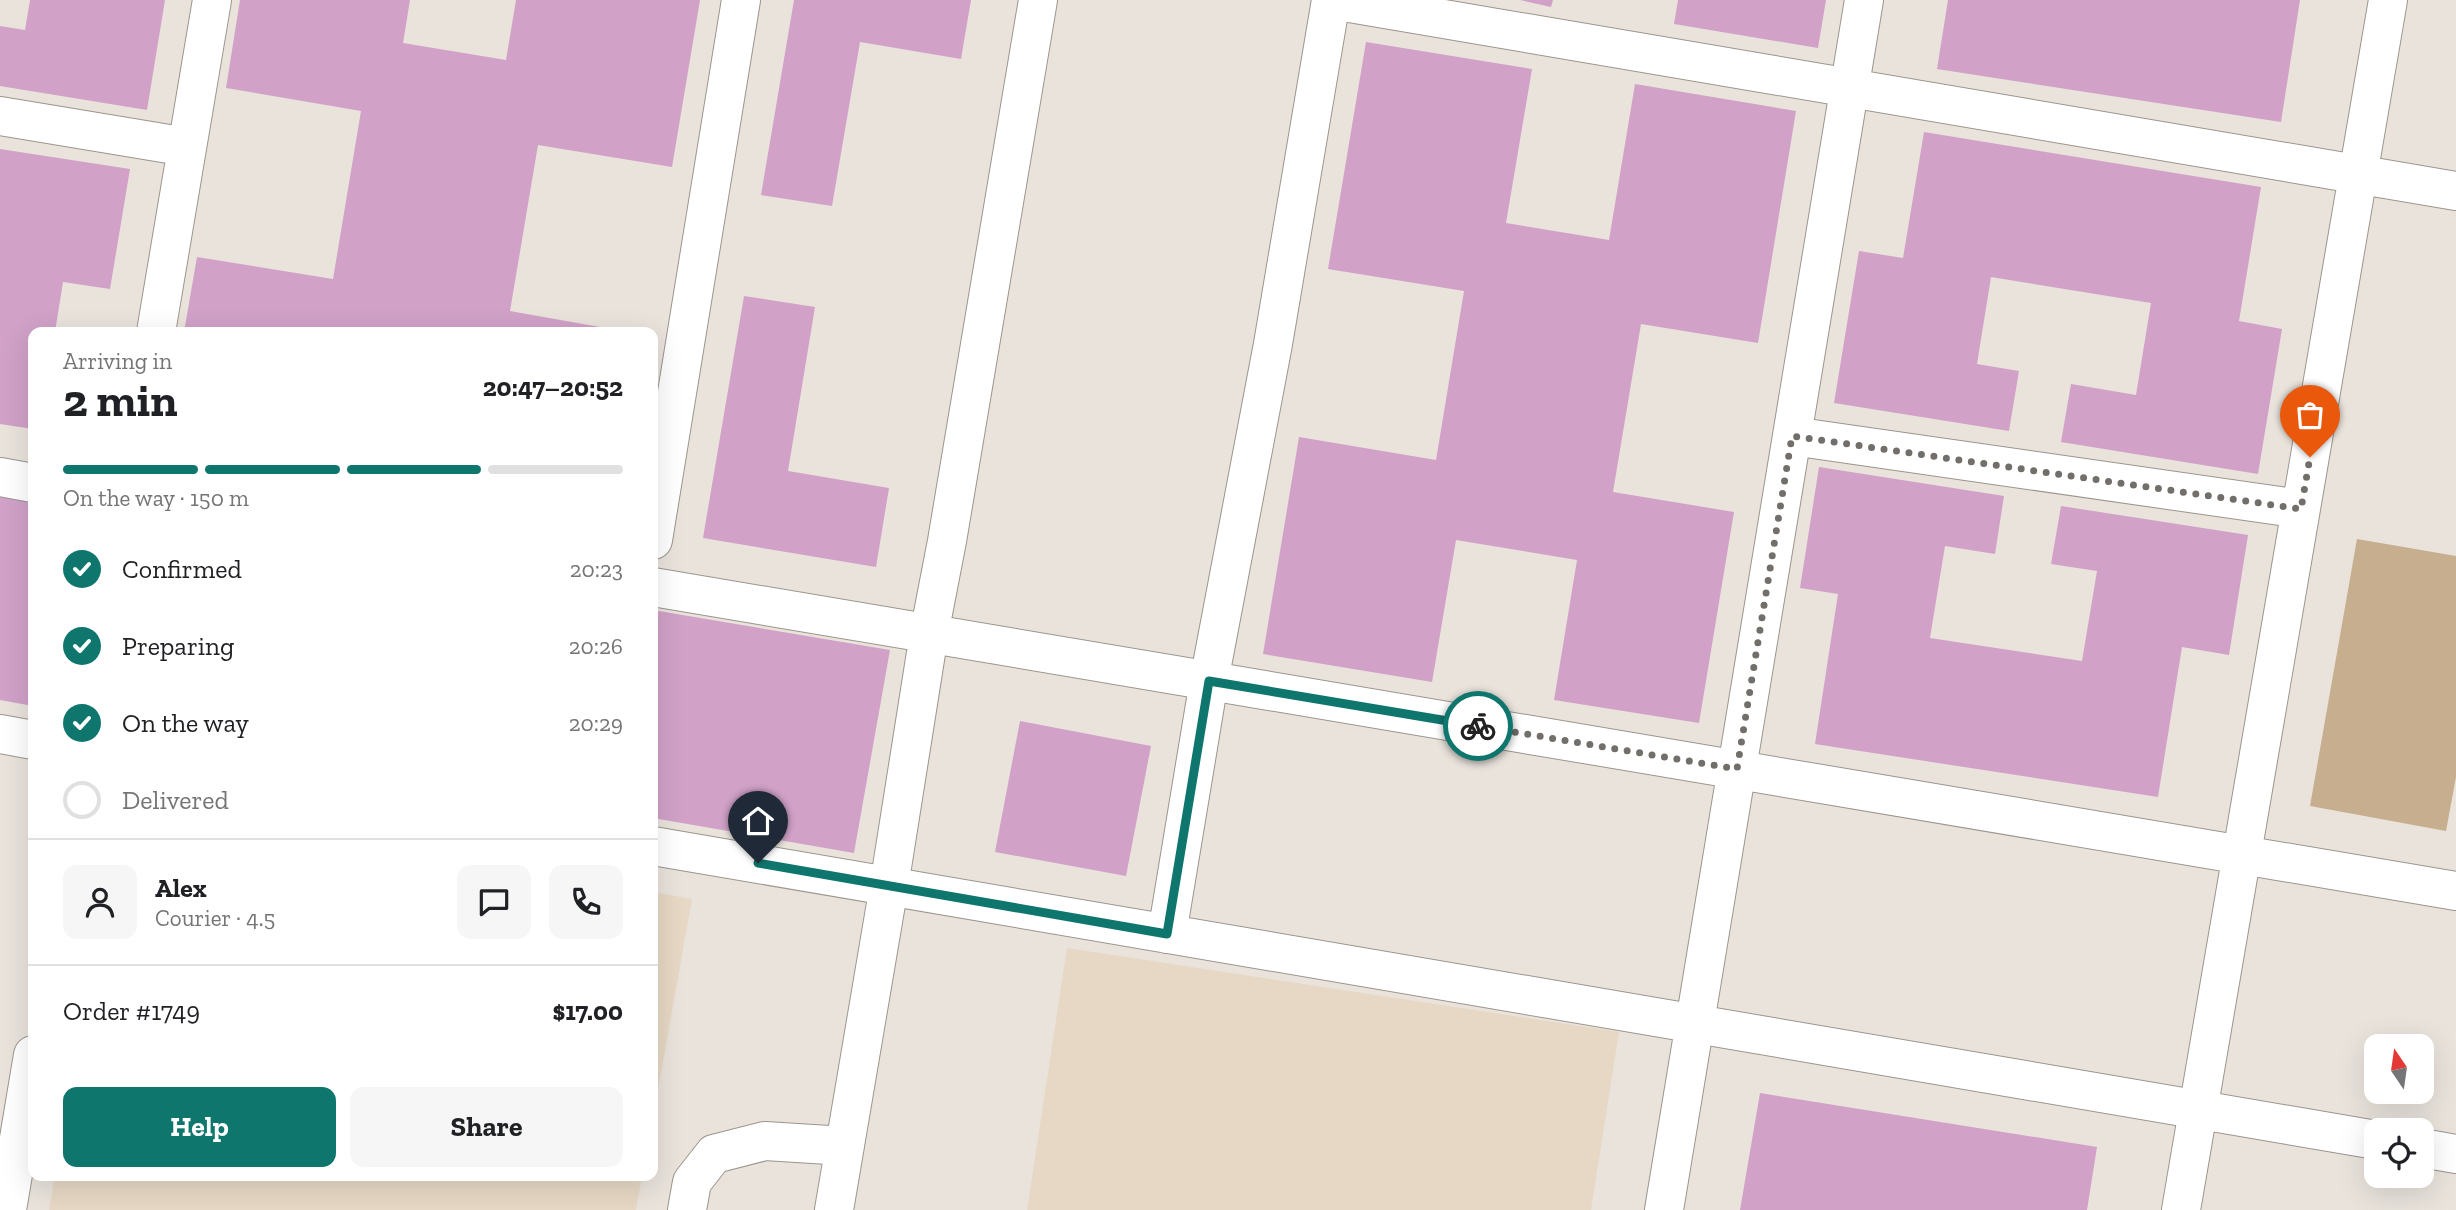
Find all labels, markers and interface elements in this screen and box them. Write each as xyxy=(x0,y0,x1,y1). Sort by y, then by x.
text: Arriving in xyxy=(63,347,172,375)
text: 20:47–20:52 xyxy=(483,371,623,403)
text: 2 min xyxy=(63,373,178,428)
pin xyxy=(2280,385,2340,457)
icon: bag xyxy=(2291,396,2329,434)
text: On the way · 150 m xyxy=(63,484,249,512)
icon: check xyxy=(63,550,101,588)
text: Confirmed xyxy=(122,553,242,585)
text: 20:23 xyxy=(570,555,623,583)
icon: check xyxy=(63,627,101,665)
text: Preparing xyxy=(122,630,234,662)
text: 20:26 xyxy=(569,632,623,660)
courier xyxy=(1443,691,1513,761)
icon: check xyxy=(63,704,101,742)
text: On the way xyxy=(122,707,249,739)
icon: bike xyxy=(1459,707,1497,745)
text: 20:29 xyxy=(569,709,623,737)
text: Delivered xyxy=(122,784,229,816)
pin xyxy=(728,791,788,863)
icon: home xyxy=(739,802,777,840)
button: person xyxy=(63,865,137,939)
button: chat xyxy=(457,865,531,939)
button: phone xyxy=(549,865,623,939)
text: Alex xyxy=(155,872,207,904)
text: Courier · 4.5 xyxy=(155,904,275,932)
text: Order #1749 xyxy=(63,995,200,1027)
text: $17.00 xyxy=(552,995,623,1027)
north arrow xyxy=(2364,1034,2434,1104)
map controls xyxy=(2364,1034,2434,1188)
button: Help xyxy=(63,1087,336,1167)
button: Share xyxy=(350,1087,623,1167)
button: locate xyxy=(2364,1118,2434,1188)

